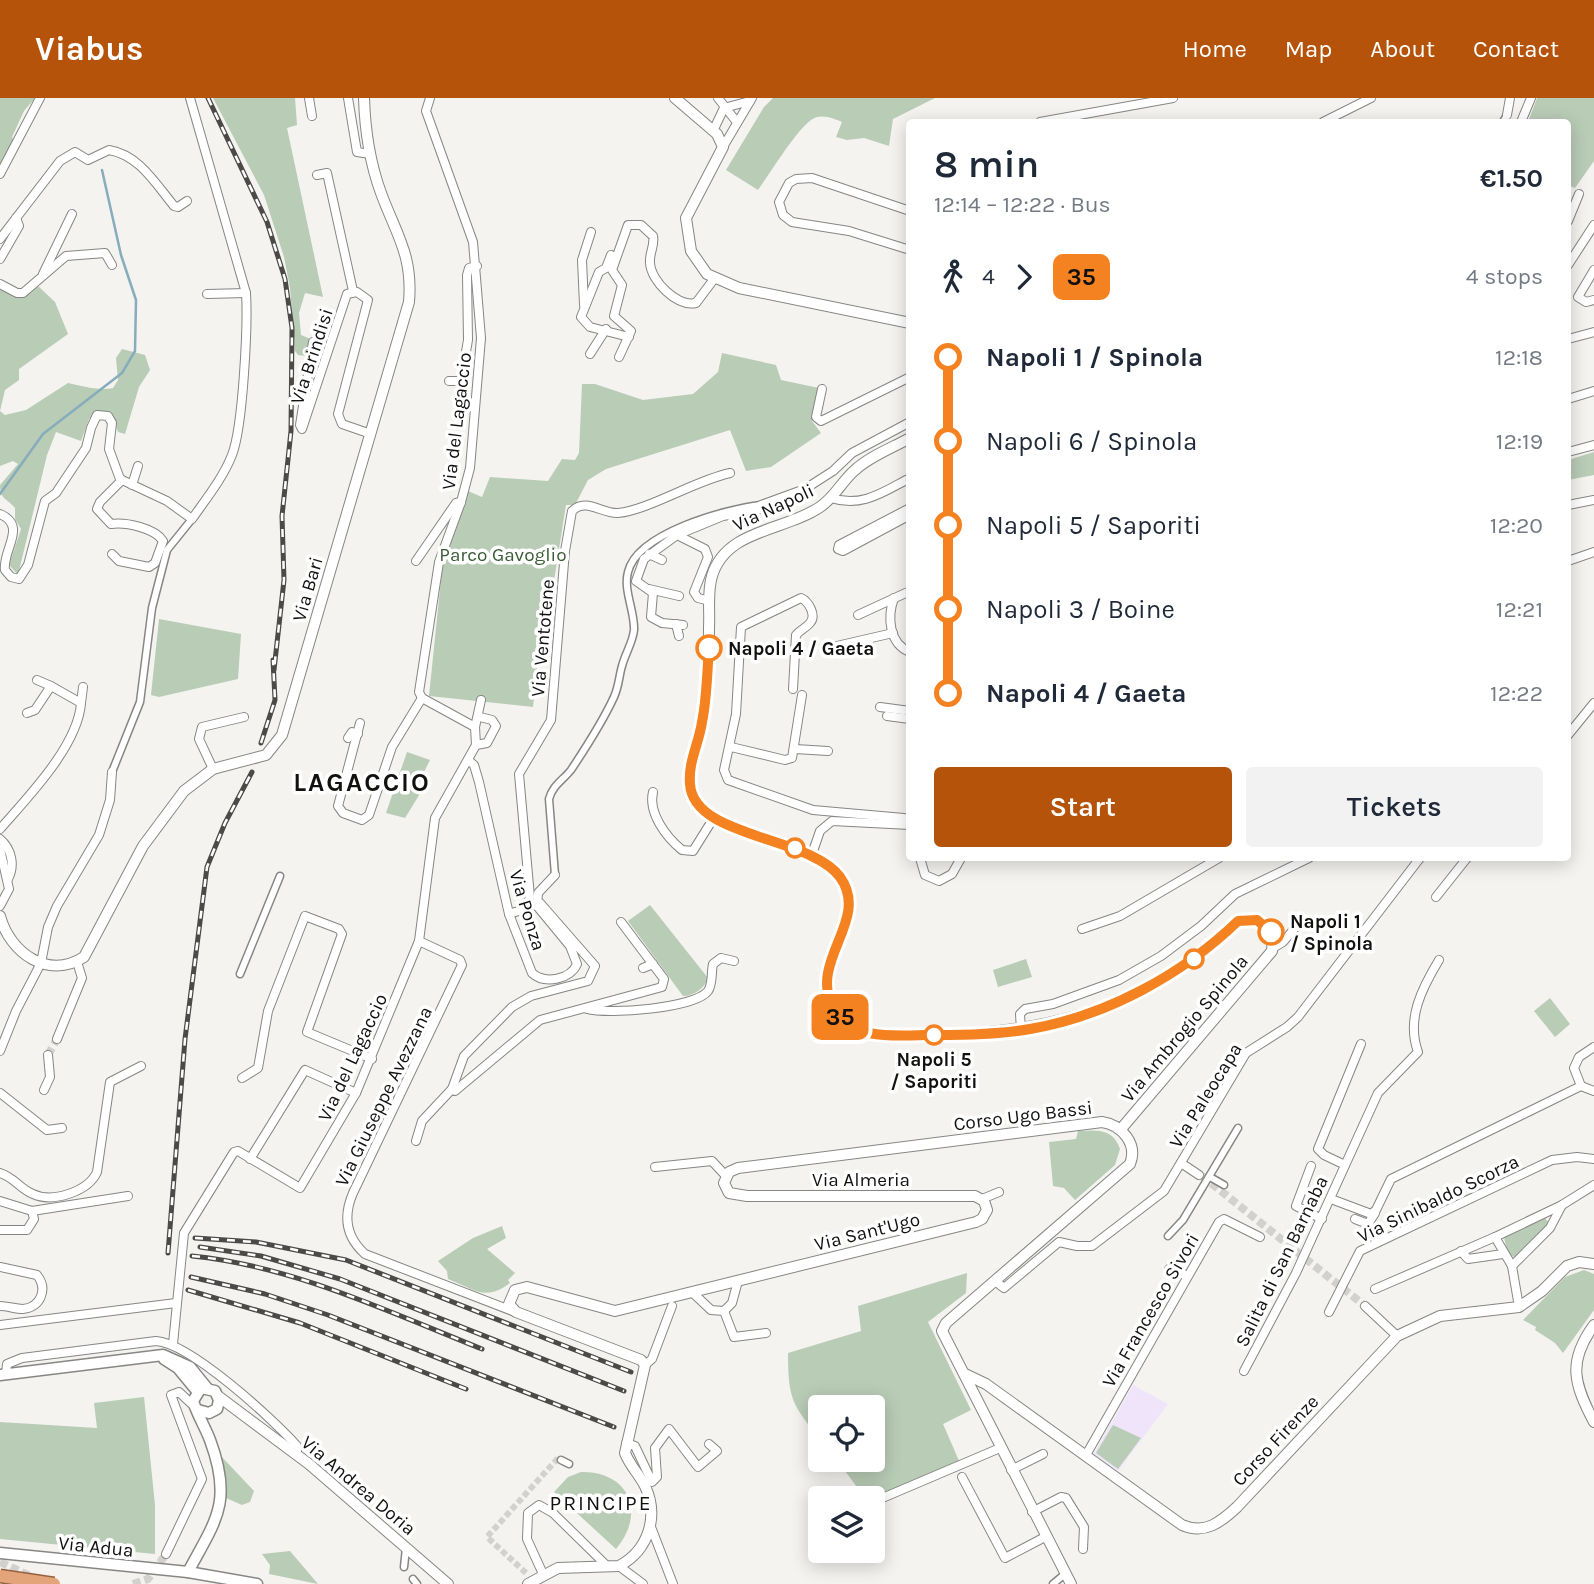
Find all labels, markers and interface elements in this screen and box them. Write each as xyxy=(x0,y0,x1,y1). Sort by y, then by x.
text: Viabus xyxy=(35,30,143,68)
text: Home xyxy=(1183,35,1247,63)
text: Map xyxy=(1285,35,1332,63)
text: About xyxy=(1370,35,1435,63)
text: Contact xyxy=(1473,35,1559,63)
text: 8 min xyxy=(934,142,1039,187)
text: €1.50 xyxy=(1480,163,1543,194)
text: 12:14 – 12:22 · Bus xyxy=(934,191,1111,218)
icon: walk xyxy=(934,258,972,296)
icon: forward xyxy=(1005,258,1043,296)
text: 4 xyxy=(982,263,995,290)
text: 35 xyxy=(1067,263,1096,291)
text: 4 stops xyxy=(1466,263,1543,290)
street label: Via Brindisi xyxy=(286,305,338,407)
text: Napoli 1 / Spinola xyxy=(986,342,1203,373)
text: 12:18 xyxy=(1495,344,1543,371)
street label: Via del Lagaccio xyxy=(438,351,476,491)
text: Napoli 6 / Spinola xyxy=(986,426,1197,457)
text: 12:19 xyxy=(1496,428,1543,455)
street label: Via Napoli xyxy=(729,480,818,536)
text: Napoli 5 / Saporiti xyxy=(986,510,1201,541)
text: 12:20 xyxy=(1490,512,1543,539)
park label: Parco Gavoglio xyxy=(439,544,567,566)
street label: Via Bari xyxy=(288,554,328,624)
street label: Via Ventotene xyxy=(527,578,559,698)
text: Napoli 3 / Boine xyxy=(986,594,1175,625)
text: 12:21 xyxy=(1496,596,1543,623)
marker: Napoli 4 / Gaeta xyxy=(696,635,722,661)
place label: Napoli 4 / Gaeta xyxy=(728,638,874,660)
text: Napoli 4 / Gaeta xyxy=(986,678,1186,709)
text: 12:22 xyxy=(1490,680,1543,707)
district label: LAGACCIO xyxy=(293,767,431,798)
button: Start xyxy=(934,767,1232,847)
button: Tickets xyxy=(1246,767,1543,847)
unlabelled marker xyxy=(785,838,805,858)
street label: Via Ponza xyxy=(504,867,550,953)
place label: Napoli 1 / Spinola xyxy=(1290,911,1373,955)
marker: Napoli 1 / Spinola xyxy=(1258,919,1284,945)
unlabelled marker xyxy=(1184,949,1204,969)
street label: Via Ambrogio Spinola xyxy=(1117,950,1253,1107)
street label: Via del Lagaccio xyxy=(314,990,392,1125)
line badge: 35 xyxy=(808,994,872,1040)
street label: Via Giuseppe Avezzana xyxy=(331,1003,437,1190)
text: 35 xyxy=(826,1003,854,1031)
marker: Napoli 5 / Saporiti xyxy=(924,1025,944,1045)
street label: Via Paleocapa xyxy=(1165,1039,1247,1152)
place label: Napoli 5 / Saporiti xyxy=(891,1049,977,1093)
street label: Corso Ugo Bassi xyxy=(952,1097,1094,1135)
street label: Via Sinibaldo Scorza xyxy=(1354,1150,1523,1248)
street label: Via Almeria xyxy=(812,1169,910,1191)
street label: Salita di San Barnaba xyxy=(1231,1172,1333,1350)
street label: Via Sant'Ugo xyxy=(812,1208,922,1256)
street label: Via Francesco Sivori xyxy=(1098,1230,1204,1391)
street label: Corso Firenze xyxy=(1228,1391,1323,1491)
map controls xyxy=(808,1395,885,1563)
button: locate xyxy=(808,1395,885,1472)
street label: Via Andrea Doria xyxy=(297,1432,420,1540)
button: layers xyxy=(808,1486,885,1563)
district label: PRINCIPE xyxy=(550,1491,652,1515)
street label: Via Adua xyxy=(57,1532,135,1562)

